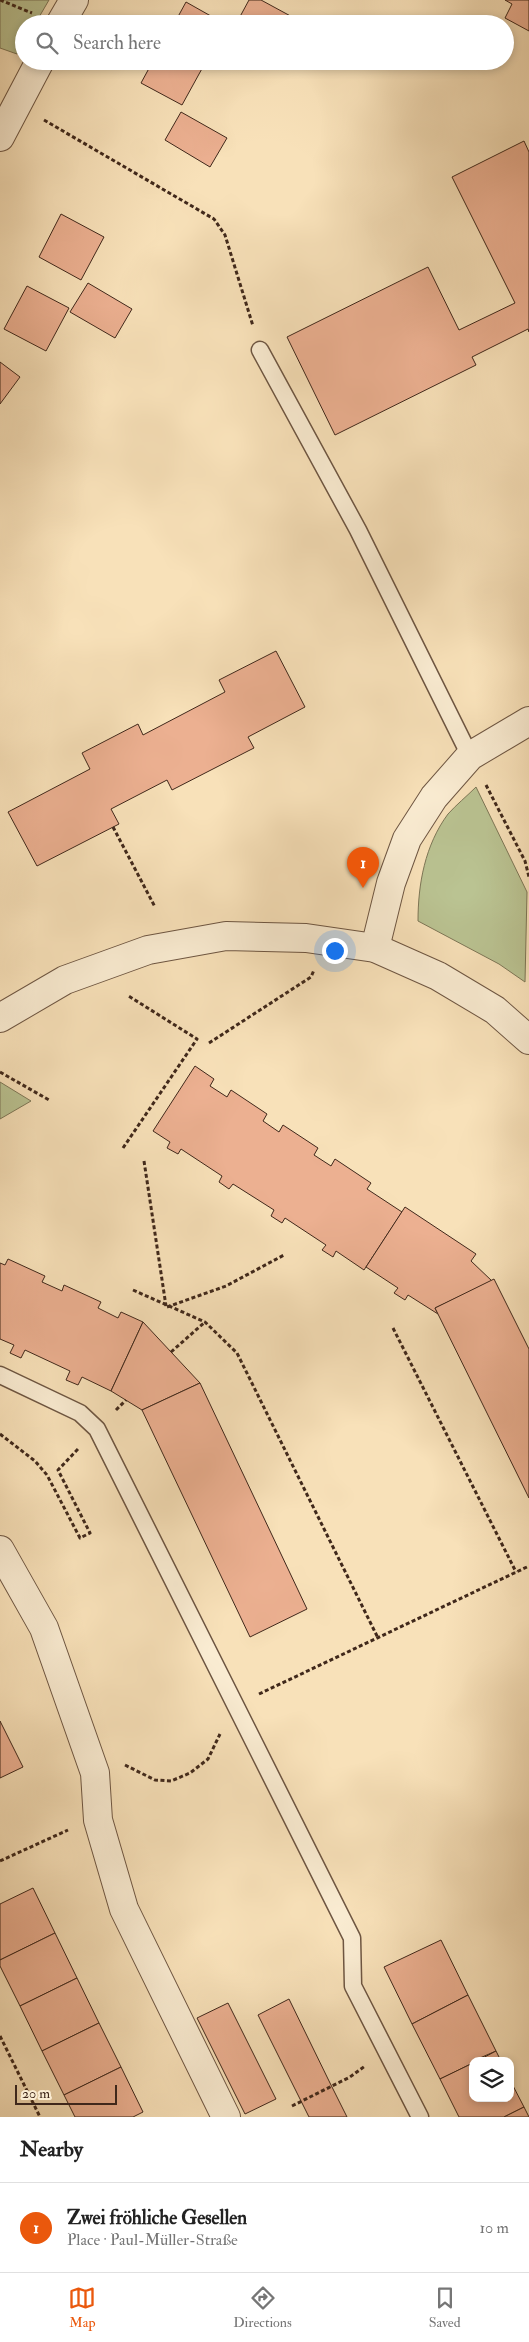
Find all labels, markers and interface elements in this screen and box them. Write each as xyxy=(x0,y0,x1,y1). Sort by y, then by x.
search box xyxy=(15,15,514,70)
icon: search xyxy=(33,29,61,57)
text: Search here xyxy=(73,31,161,55)
pin: 1 xyxy=(347,847,379,888)
your location xyxy=(322,938,348,964)
map controls xyxy=(469,2057,514,2102)
button: layers xyxy=(469,2057,514,2102)
scale bar xyxy=(15,2082,118,2105)
text: 20 m xyxy=(22,2085,50,2102)
text: Nearby xyxy=(20,2136,83,2163)
text: Zwei fröhliche Gesellen xyxy=(67,2206,247,2230)
text: 1 xyxy=(33,2218,39,2238)
text: 10 m xyxy=(479,2218,509,2238)
text: Place · Paul-Müller-Straße xyxy=(67,2230,238,2250)
tab: Map xyxy=(68,2284,96,2331)
tab: Directions xyxy=(233,2284,292,2331)
tab: Saved xyxy=(429,2284,461,2331)

